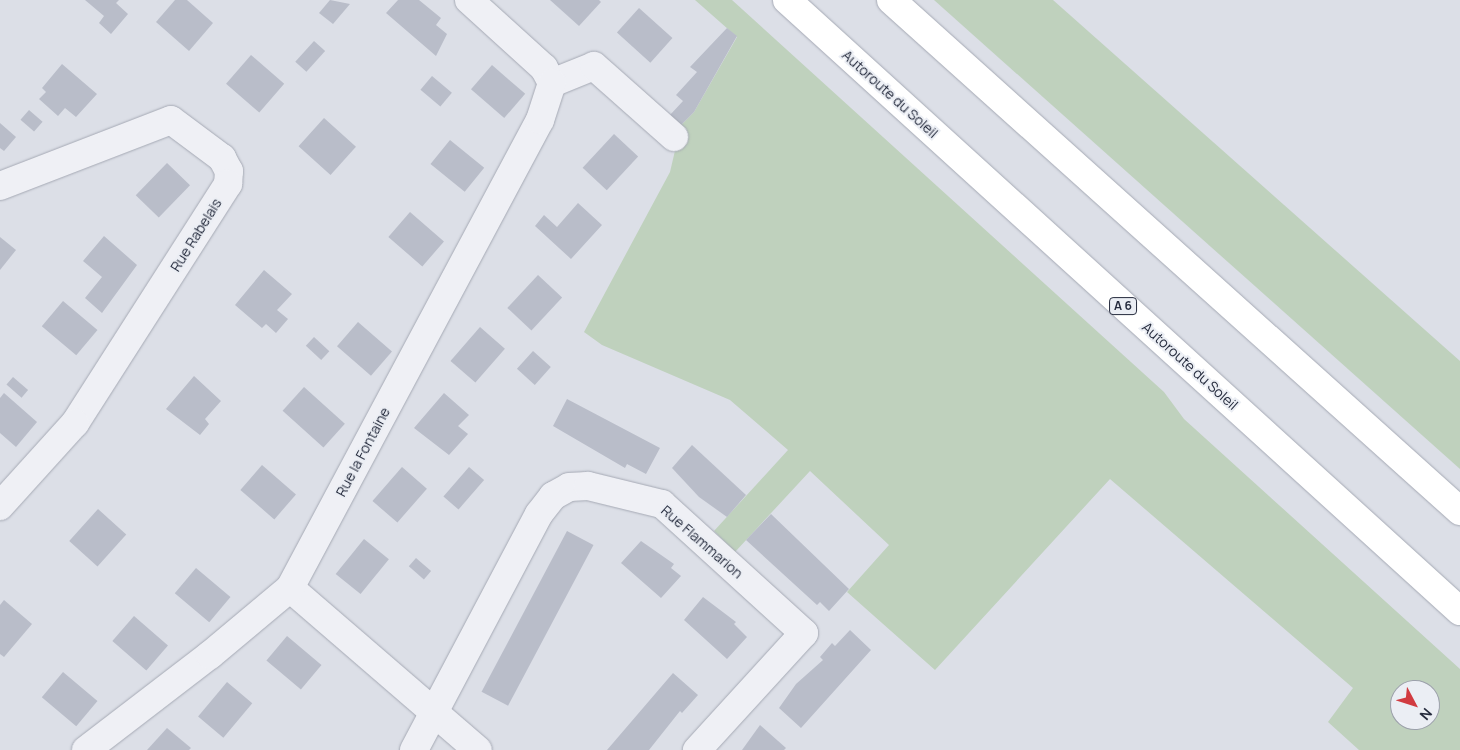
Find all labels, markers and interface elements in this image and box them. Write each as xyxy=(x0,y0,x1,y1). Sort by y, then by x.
street label: Autoroute du Soleil xyxy=(839,47,941,141)
street label: Rue Rabelais xyxy=(167,195,225,275)
road number: A 6 xyxy=(1108,296,1138,316)
street label: Autoroute du Soleil xyxy=(1139,319,1241,413)
street label: Rue la Fontaine xyxy=(332,405,394,499)
street label: Rue Flammarion xyxy=(658,502,746,582)
north arrow xyxy=(1390,680,1440,730)
text: N xyxy=(1416,704,1437,724)

